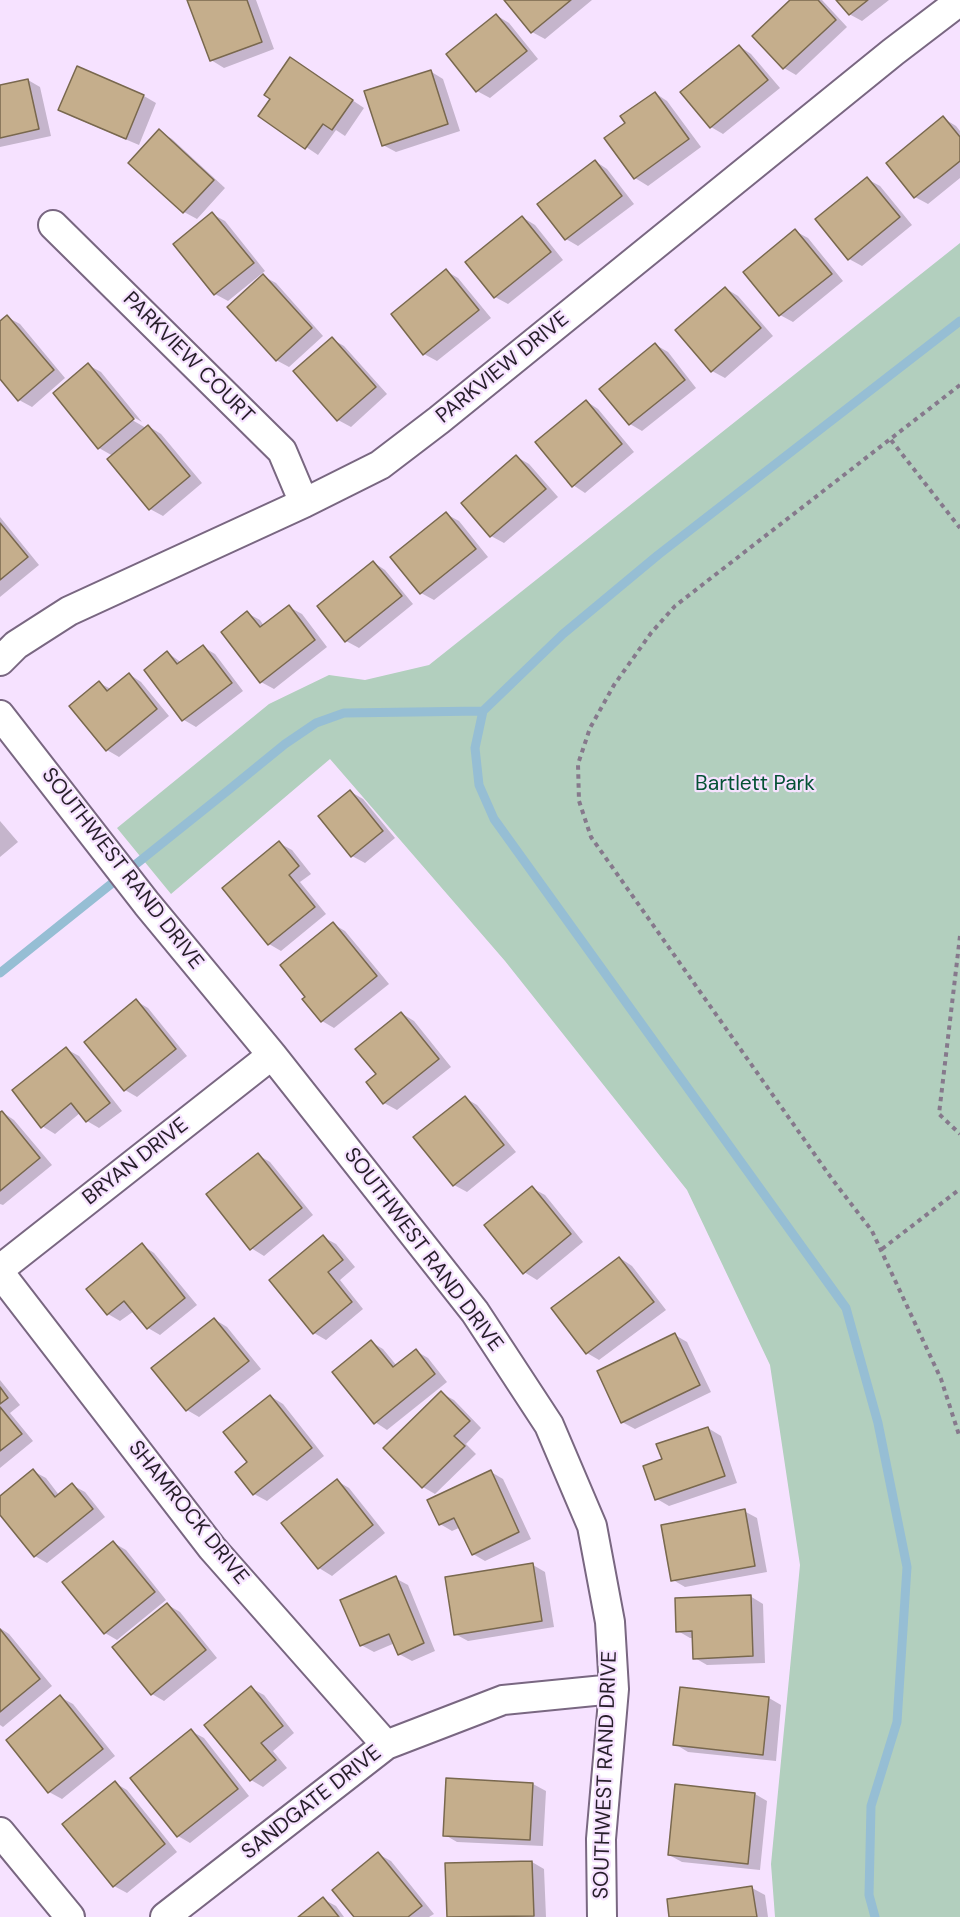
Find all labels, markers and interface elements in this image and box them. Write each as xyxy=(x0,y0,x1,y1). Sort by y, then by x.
street label: PARKVIEW COURT xyxy=(117,287,259,429)
street label: PARKVIEW DRIVE xyxy=(432,307,574,429)
street label: SOUTHWEST RAND DRIVE xyxy=(36,763,208,975)
park label: Bartlett Park xyxy=(695,771,815,797)
street label: BRYAN DRIVE xyxy=(78,1113,194,1211)
street label: SOUTHWEST RAND DRIVE xyxy=(338,1143,508,1357)
street label: SHAMROCK DRIVE xyxy=(122,1436,254,1590)
street label: SOUTHWEST RAND DRIVE xyxy=(589,1650,623,1900)
street label: SANDGATE DRIVE xyxy=(237,1741,387,1865)

